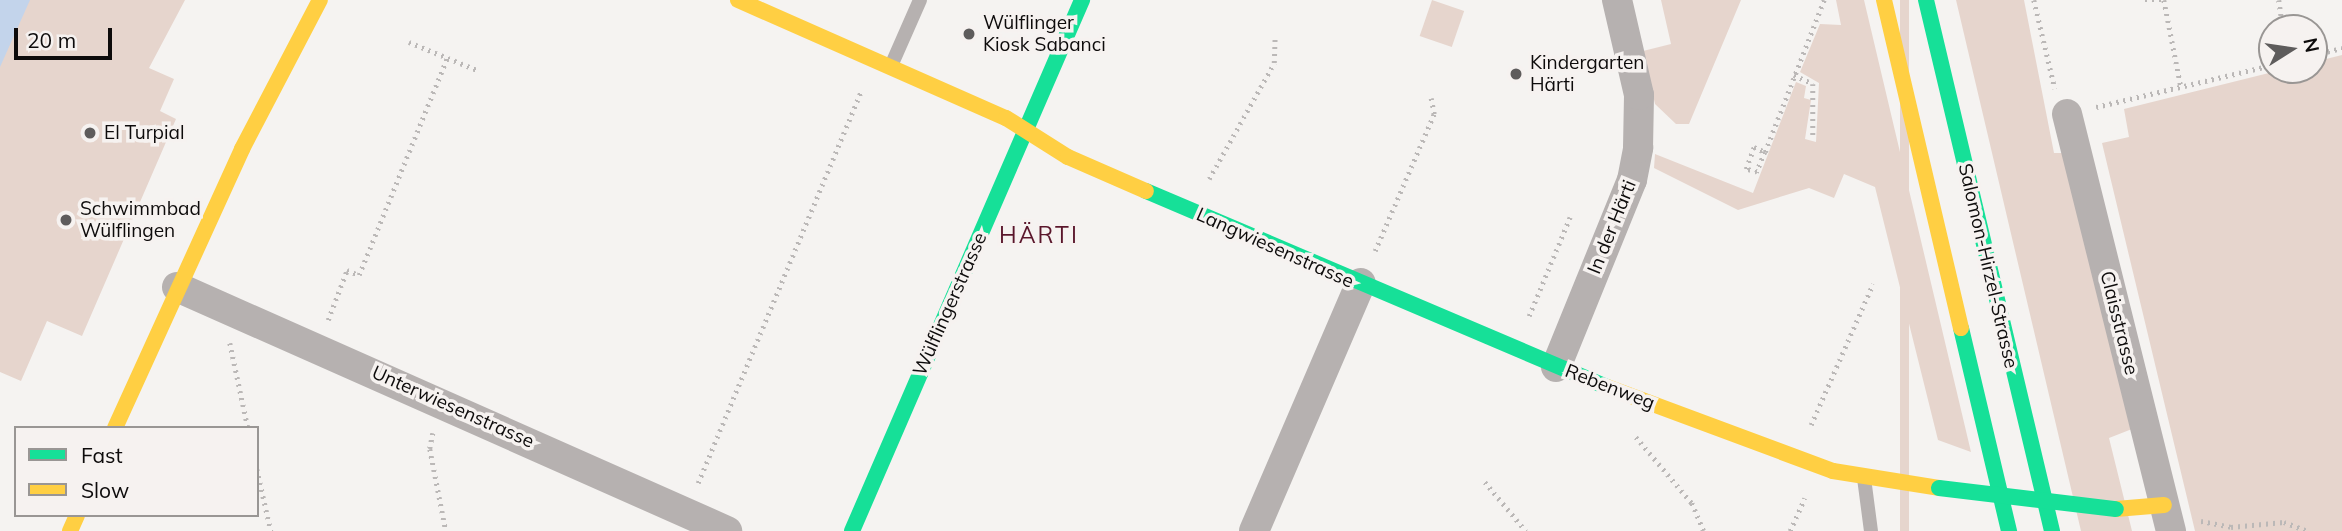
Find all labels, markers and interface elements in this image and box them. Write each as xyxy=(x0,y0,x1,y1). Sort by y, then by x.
place label: Wülflinger Kiosk Sabanci xyxy=(983,12,1106,56)
scale bar xyxy=(18,14,116,58)
north arrow xyxy=(2258,14,2328,84)
marker: Wülflinger Kiosk Sabanci xyxy=(961,26,977,42)
text: 20 m xyxy=(27,27,76,53)
text: N xyxy=(2298,36,2325,55)
place label: Kindergarten Härti xyxy=(1530,52,1644,96)
marker: Kindergarten Härti xyxy=(1508,66,1524,82)
place label: El Turpial xyxy=(104,122,184,144)
marker: El Turpial xyxy=(82,125,98,141)
street label: Salomon-Hirzel-Strasse xyxy=(1953,161,2023,371)
street label: In der Härti xyxy=(1583,177,1641,277)
place label: Schwimmbad Wülflingen xyxy=(80,198,201,242)
street label: Langwiesenstrasse xyxy=(1193,203,1357,293)
marker: Schwimmbad Wülflingen xyxy=(58,212,74,228)
district label: HÄRTI xyxy=(1000,221,1078,249)
street label: Wülflingerstrasse xyxy=(908,229,992,379)
street label: Claisstrasse xyxy=(2095,269,2143,377)
street label: Rebenweg xyxy=(1562,359,1658,415)
street label: Unterwiesenstrasse xyxy=(368,361,538,453)
legend xyxy=(14,426,259,517)
text: Fast xyxy=(81,442,123,468)
text: Slow xyxy=(81,477,129,503)

